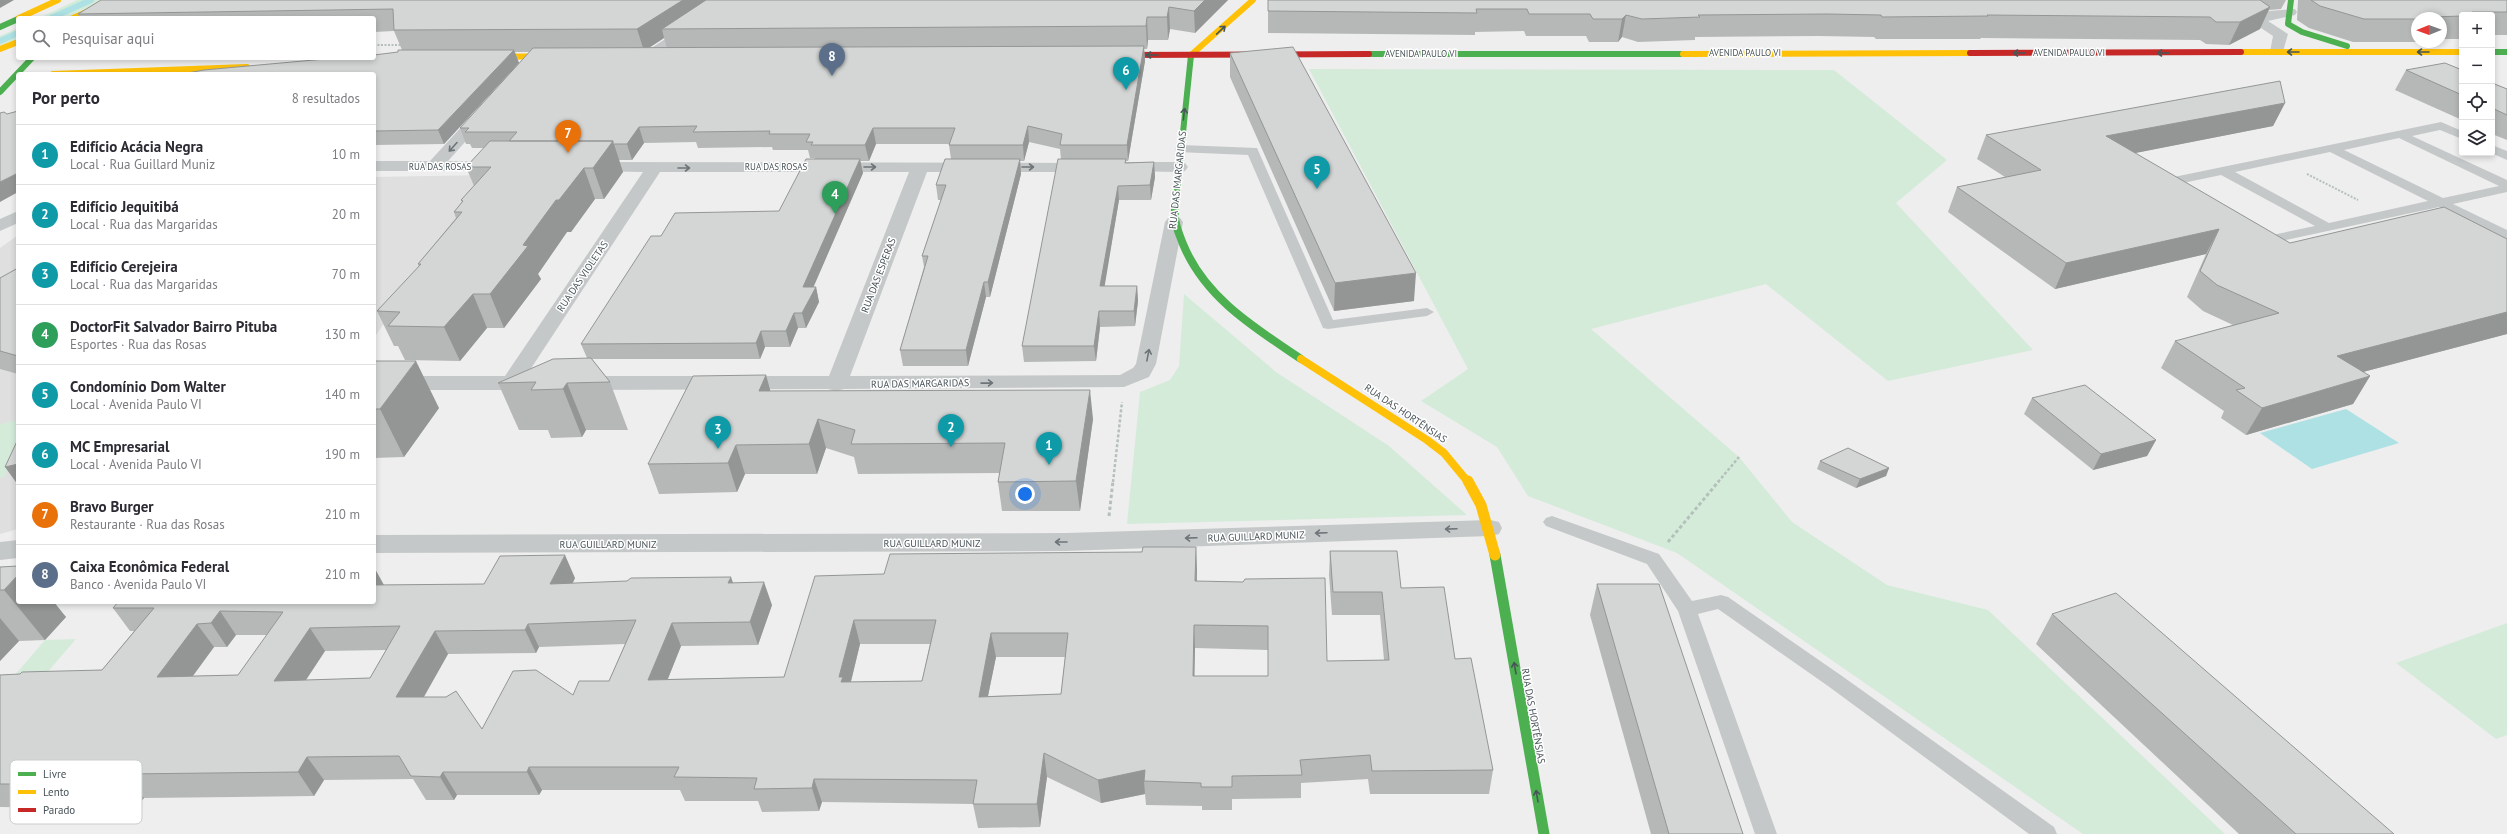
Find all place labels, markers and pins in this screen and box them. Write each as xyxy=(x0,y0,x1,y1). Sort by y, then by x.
pin: 8 xyxy=(819,43,845,76)
pin: 6 xyxy=(1113,57,1139,90)
pin: 7 xyxy=(555,120,581,153)
pin: 5 xyxy=(1304,156,1330,189)
pin: 4 xyxy=(822,181,848,214)
pin: 2 xyxy=(938,414,964,447)
pin: 3 xyxy=(705,416,731,449)
pin: 1 xyxy=(1036,432,1062,465)

